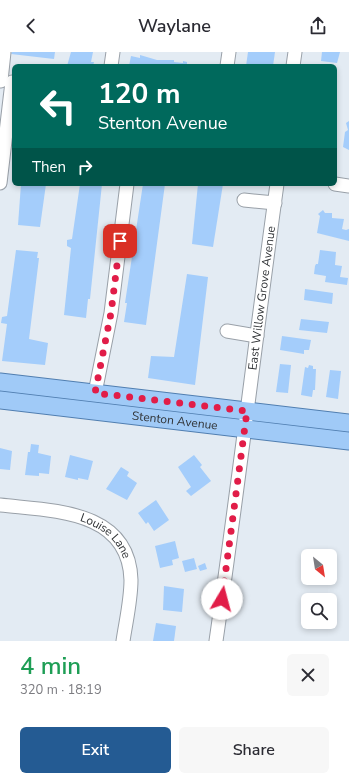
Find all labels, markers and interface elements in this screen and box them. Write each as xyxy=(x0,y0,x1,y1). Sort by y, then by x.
text: Waylane xyxy=(138,14,211,38)
icon: back xyxy=(20,15,42,37)
icon: share xyxy=(307,15,329,37)
text: 120 m xyxy=(98,75,181,113)
icon: left xyxy=(32,80,84,132)
text: Stenton Avenue xyxy=(98,111,227,135)
icon: right xyxy=(74,156,96,178)
text: Then xyxy=(32,157,66,177)
pin xyxy=(103,224,137,258)
street label: East Willow Grove Avenue xyxy=(244,225,279,371)
icon: arrive xyxy=(109,230,131,252)
street label: Stenton Avenue xyxy=(131,408,219,434)
street label: Louise Lane xyxy=(78,510,135,561)
north arrow xyxy=(301,549,337,585)
map controls xyxy=(301,549,337,629)
position arrow xyxy=(201,578,243,620)
button: search xyxy=(301,593,337,629)
text: 4 min xyxy=(20,650,81,682)
button: close xyxy=(287,654,329,696)
text: 320 m · 18:19 xyxy=(20,681,102,699)
button: Exit xyxy=(20,727,171,773)
button: Share xyxy=(179,727,329,773)

